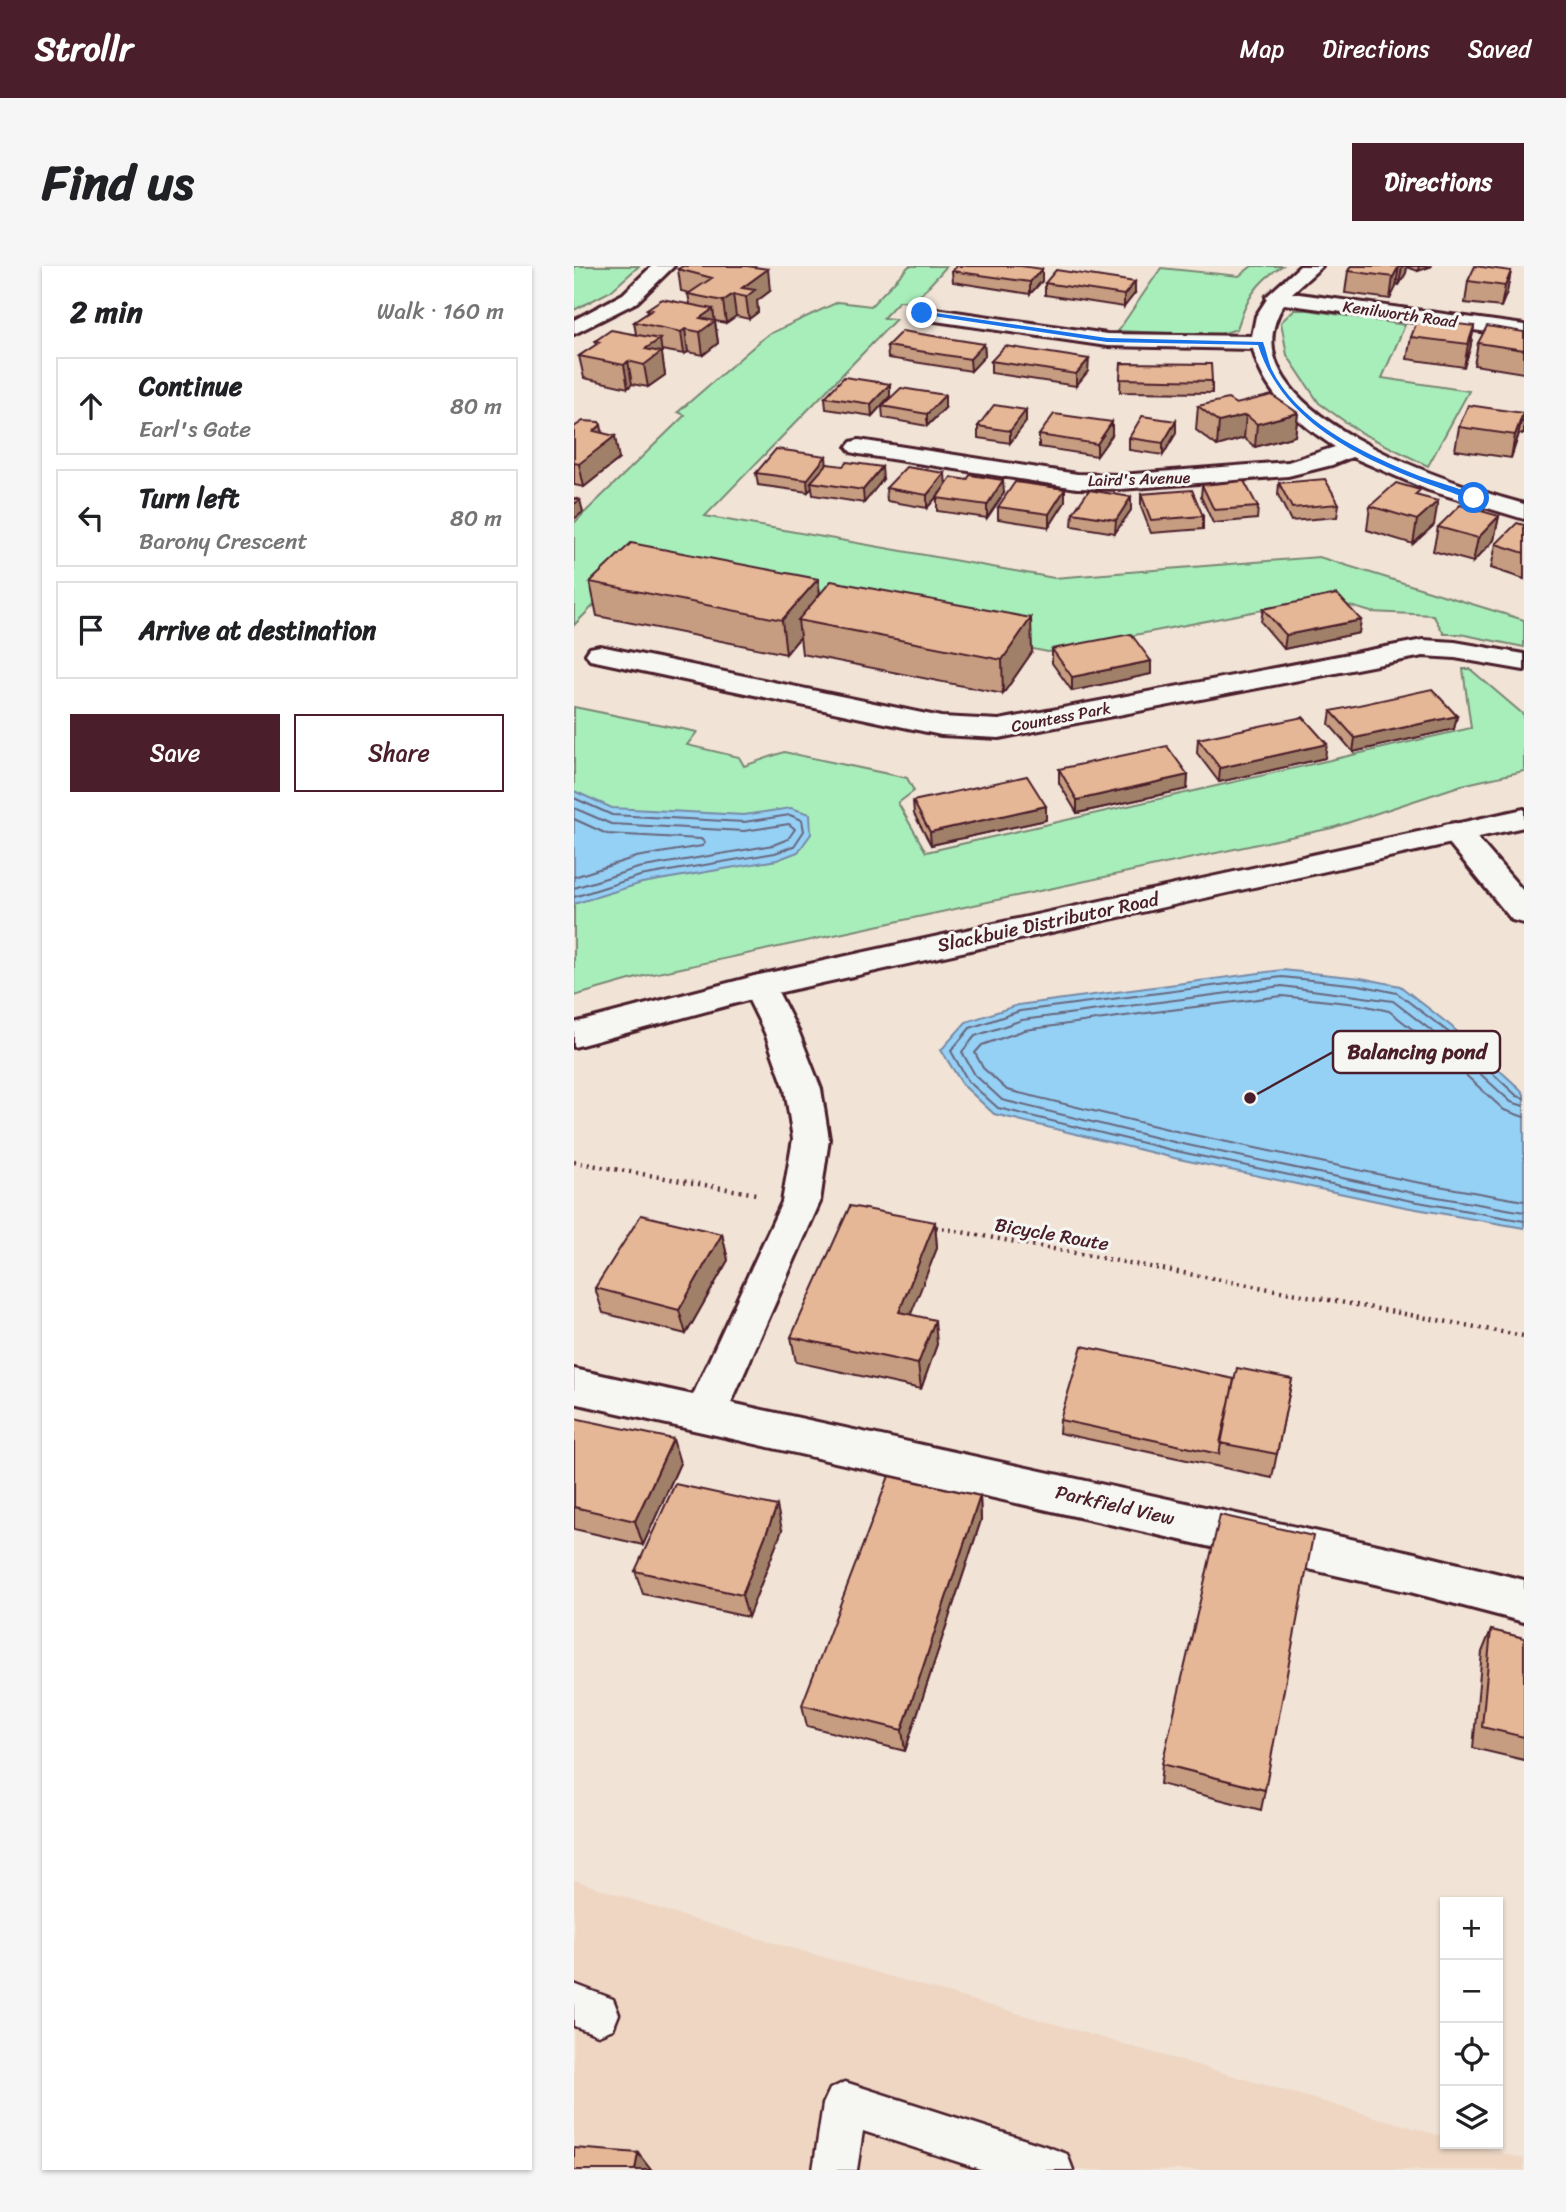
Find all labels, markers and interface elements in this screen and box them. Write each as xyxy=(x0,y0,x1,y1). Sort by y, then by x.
text: Strollr xyxy=(35,20,133,78)
text: Map xyxy=(1240,28,1284,70)
text: Directions xyxy=(1322,28,1430,70)
text: Saved xyxy=(1468,28,1531,70)
text: Find us xyxy=(42,139,194,226)
button: Directions xyxy=(1352,143,1524,221)
text: 2 min xyxy=(70,285,143,339)
text: Walk · 160 m xyxy=(377,291,504,332)
street label: Kenilworth Road xyxy=(1341,292,1460,337)
route end xyxy=(906,297,937,328)
text: Continue xyxy=(139,363,242,409)
text: 80 m xyxy=(450,386,502,427)
icon: ahead xyxy=(72,387,110,425)
text: Earl's Gate xyxy=(139,409,251,450)
street label: Laird's Avenue xyxy=(1087,463,1191,495)
text: Turn left xyxy=(139,475,239,521)
route start xyxy=(1458,482,1489,513)
text: 80 m xyxy=(450,498,502,539)
icon: left xyxy=(72,499,110,537)
text: Barony Crescent xyxy=(139,521,308,562)
text: Arrive at destination xyxy=(139,607,376,653)
icon: arrive xyxy=(72,611,110,649)
street label: Countess Park xyxy=(1009,693,1113,741)
button: Save xyxy=(70,714,280,792)
button: Share xyxy=(294,714,504,792)
street label: Slackbuie Distributor Road xyxy=(934,882,1164,962)
callout: Balancing pond xyxy=(1333,1031,1500,1073)
text: Balancing pond xyxy=(1347,1033,1489,1071)
street label: Bicycle Route xyxy=(992,1208,1112,1260)
street label: Parkfield View xyxy=(1052,1475,1178,1535)
map controls xyxy=(1440,1897,1503,2149)
button: + xyxy=(1440,1897,1503,1960)
button: − xyxy=(1440,1960,1503,2023)
button: locate xyxy=(1440,2023,1503,2086)
button: layers xyxy=(1440,2086,1503,2149)

